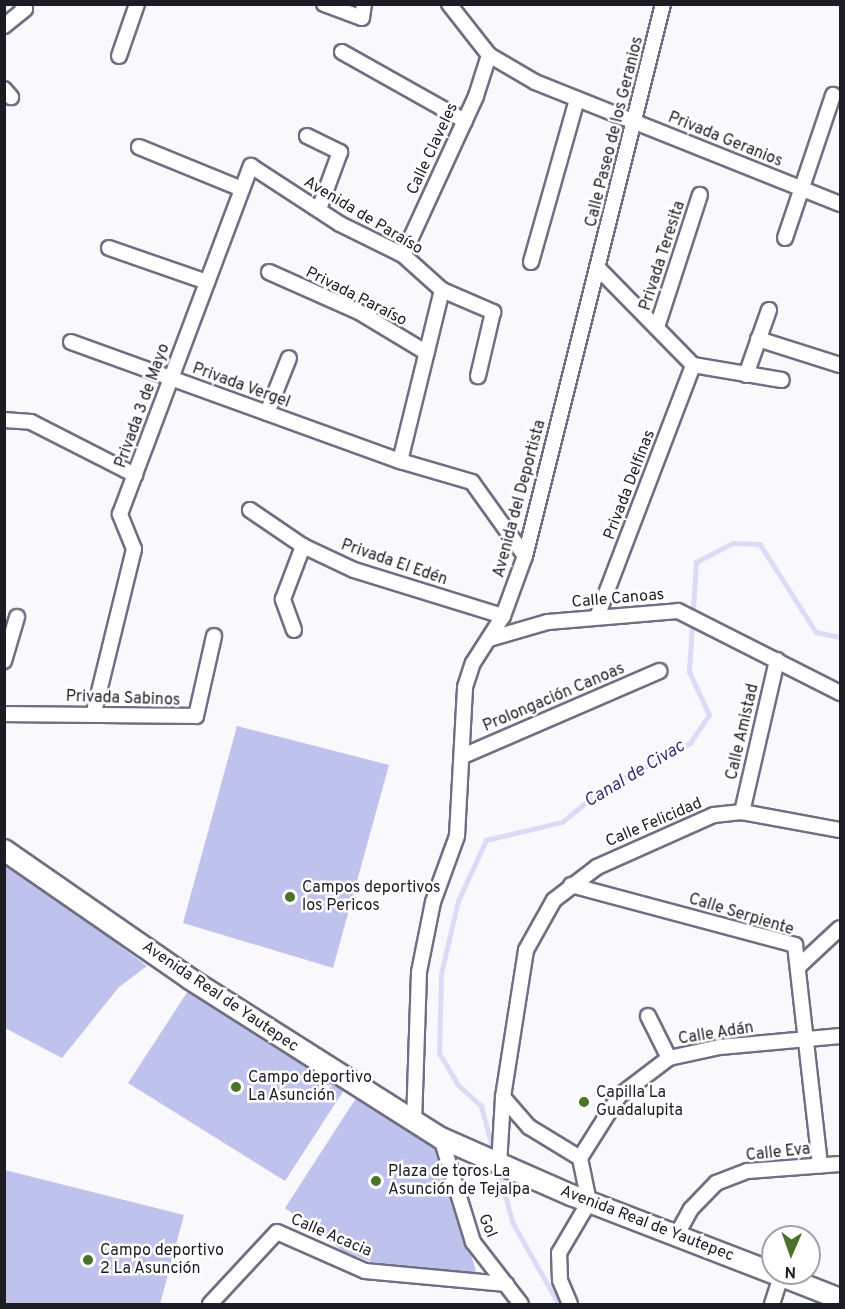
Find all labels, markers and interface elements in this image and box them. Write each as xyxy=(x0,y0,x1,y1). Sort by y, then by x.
street label: Calle Paseo de los Geranios xyxy=(582,35,648,229)
street label: Calle Claveles xyxy=(403,100,463,198)
street label: Privada Geranios xyxy=(665,108,785,172)
street label: Avenida de Paraíso xyxy=(300,173,426,259)
street label: Privada Teresita xyxy=(636,198,690,314)
street label: Privada Paraíso xyxy=(302,263,410,331)
street label: Privada 3 de Mayo xyxy=(112,341,174,471)
street label: Privada Vergel xyxy=(189,359,293,413)
street label: Avenida del Deportista xyxy=(490,418,550,580)
street label: Privada Delfinas xyxy=(600,427,660,543)
street label: Privada El Edén xyxy=(338,536,450,590)
street label: Calle Canoas xyxy=(571,585,665,613)
street label: Prolongación Canoas xyxy=(480,659,628,737)
street label: Calle Amistad xyxy=(723,682,763,782)
street label: Privada Sabinos xyxy=(65,687,181,711)
water label: Canal de Civac xyxy=(581,737,689,813)
street label: Calle Felicidad xyxy=(603,794,705,852)
place label: Campos deportivos los Pericos xyxy=(302,878,441,916)
marker: Campos deportivos los Pericos xyxy=(283,890,297,904)
street label: Calle Serpiente xyxy=(686,890,796,940)
street label: Avenida Real de Yautepec xyxy=(138,937,302,1057)
street label: Calle Adán xyxy=(677,1019,755,1049)
place label: Campo deportivo La Asunción xyxy=(248,1068,372,1106)
marker: Campo deportivo La Asunción xyxy=(229,1080,243,1094)
place label: Capilla La Guadalupita xyxy=(596,1083,683,1121)
marker: Capilla La Guadalupita xyxy=(577,1095,591,1109)
street label: Calle Eva xyxy=(745,1140,811,1166)
place label: Plaza de toros La Asunción de Tejalpa xyxy=(388,1162,530,1200)
marker: Plaza de toros La Asunción de Tejalpa xyxy=(369,1174,383,1188)
street label: Avenida Real de Yautepec xyxy=(557,1182,737,1266)
street label: Calle Acacia xyxy=(287,1210,375,1262)
street label: Gol xyxy=(473,1211,501,1241)
north arrow xyxy=(761,1225,821,1285)
place label: Campo deportivo 2 La Asunción xyxy=(100,1241,224,1279)
marker: Campo deportivo 2 La Asunción xyxy=(81,1253,95,1267)
text: N xyxy=(784,1261,797,1281)

